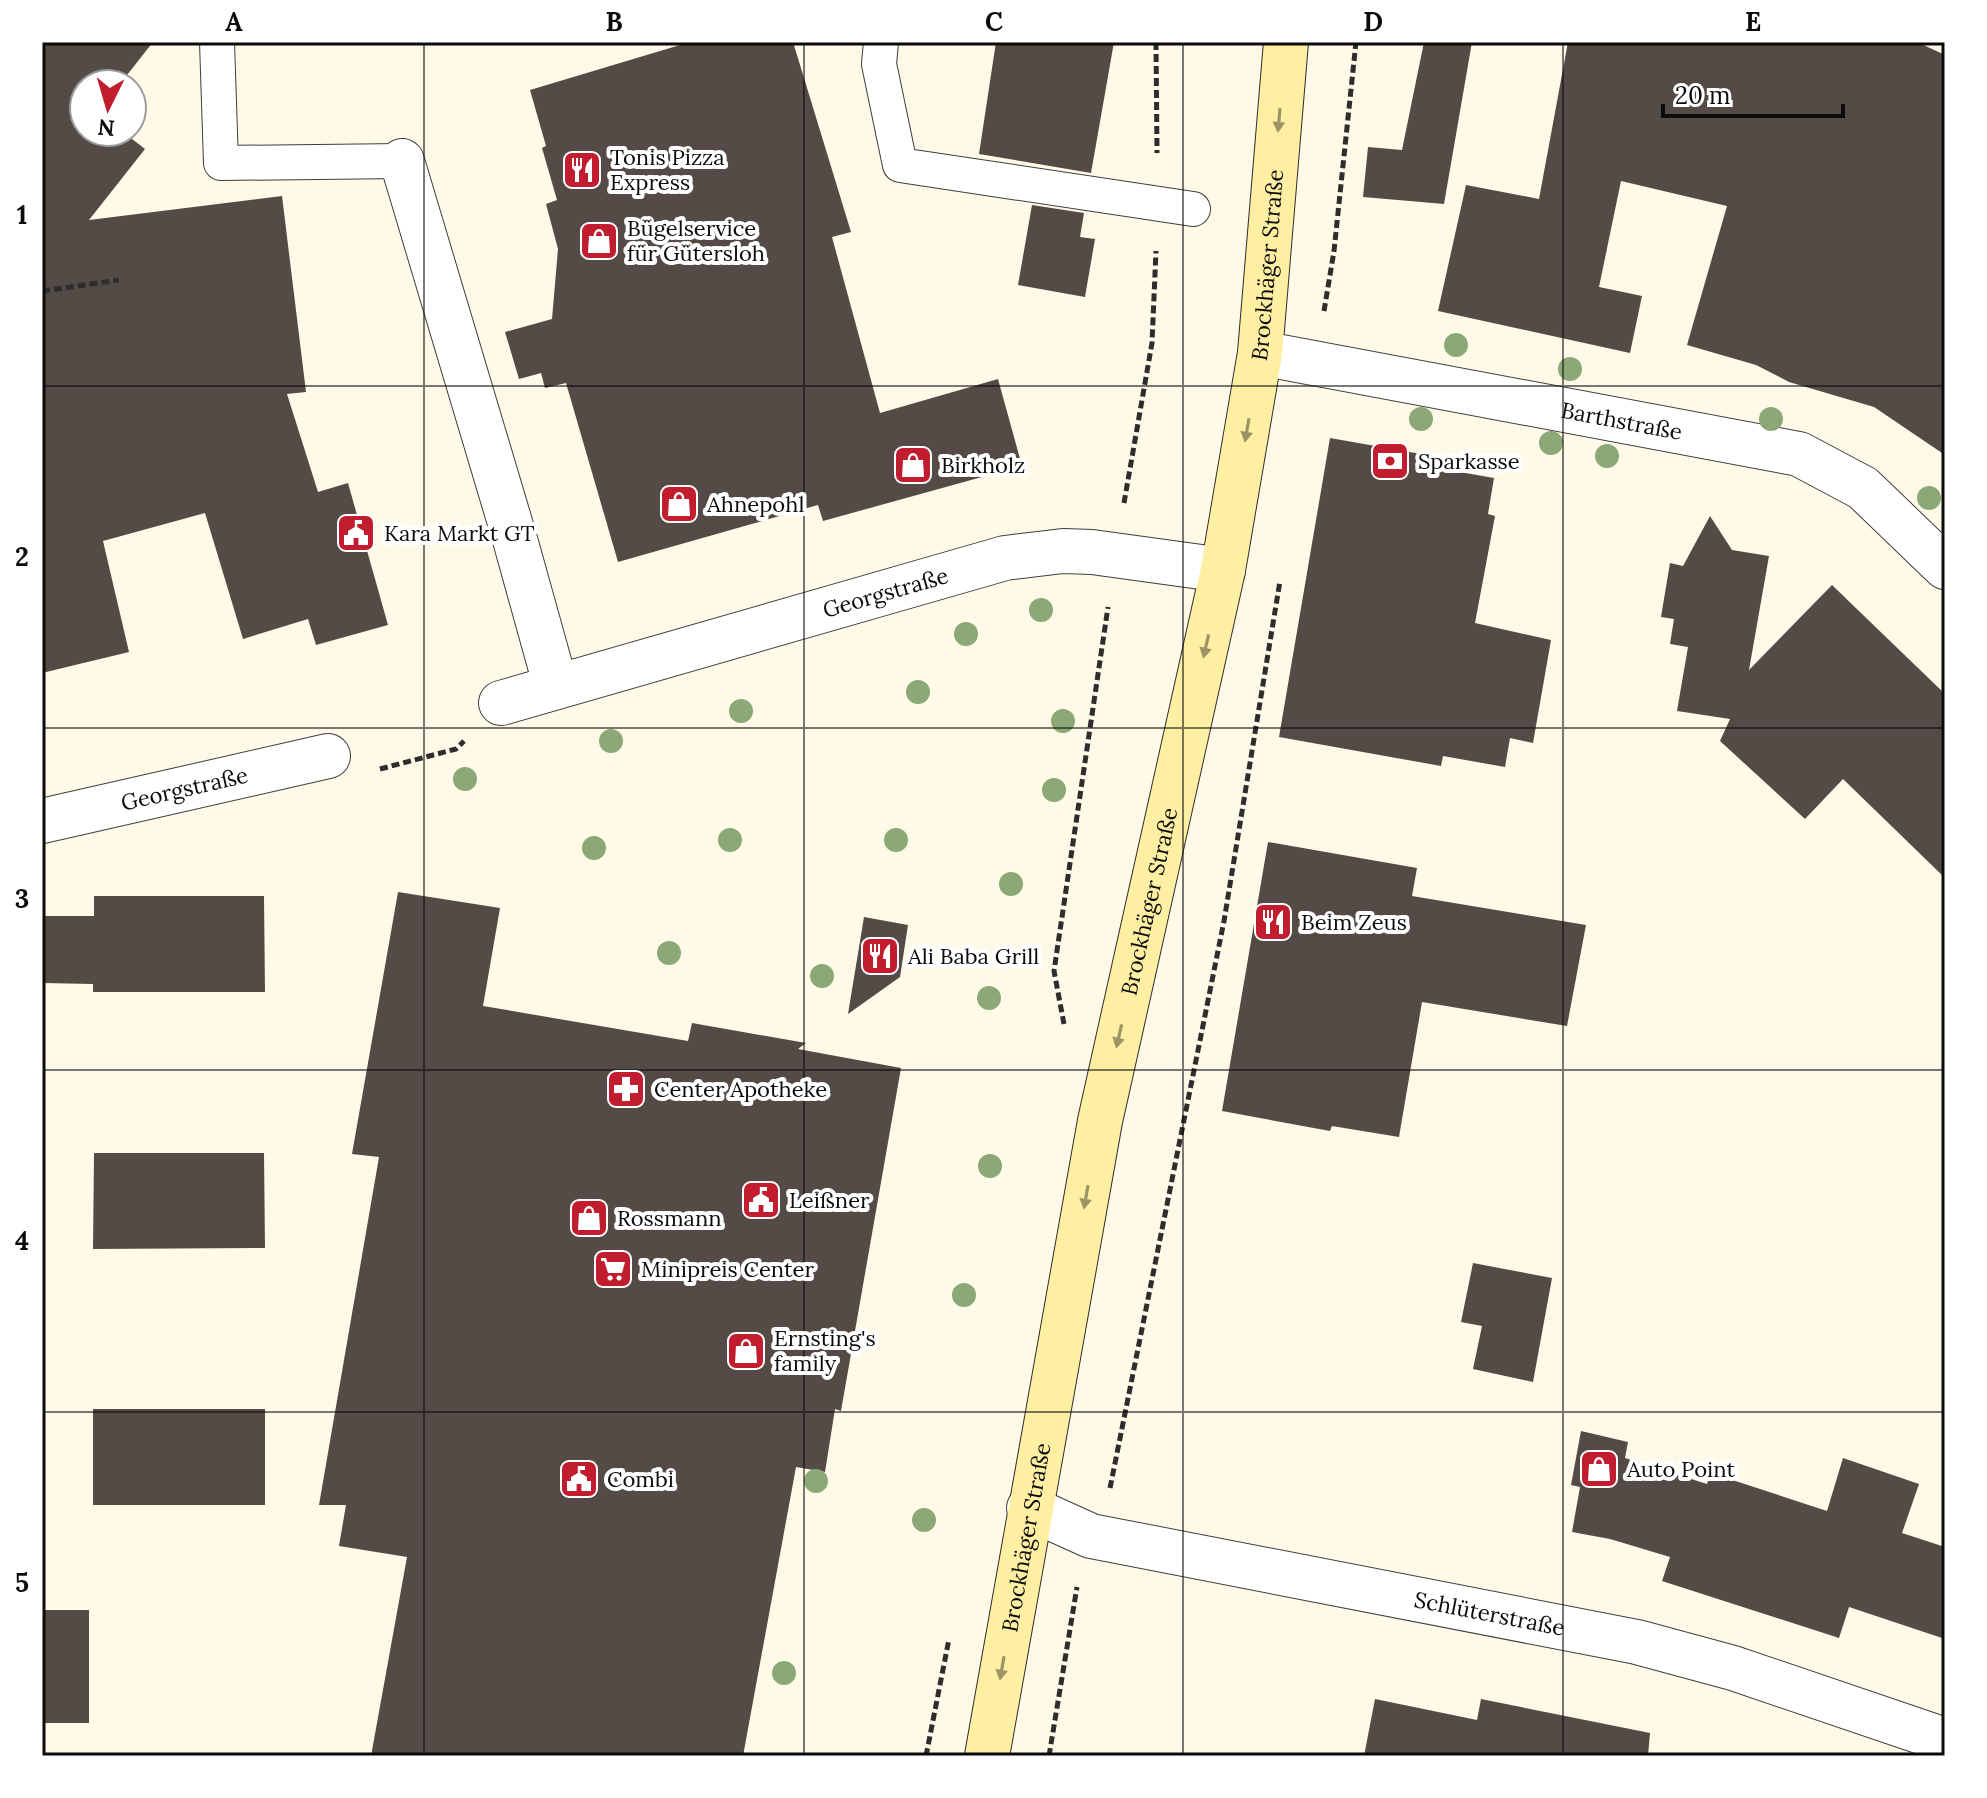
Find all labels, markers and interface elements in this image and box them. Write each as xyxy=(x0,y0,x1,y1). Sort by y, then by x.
text: A xyxy=(225,5,243,38)
text: B xyxy=(605,5,623,38)
text: C xyxy=(985,5,1003,38)
text: D xyxy=(1363,5,1383,38)
text: E xyxy=(1745,5,1761,38)
north arrow xyxy=(68,68,148,148)
scale bar xyxy=(1663,68,1843,118)
text: 20 m xyxy=(1675,80,1731,111)
one-way arrow xyxy=(1273,108,1286,133)
text: N xyxy=(97,113,116,143)
place label: Tonis Pizza Express xyxy=(610,143,725,196)
restaurant icon: Tonis Pizza Express xyxy=(561,149,603,191)
street label: Brockhäger Straße xyxy=(1245,168,1289,363)
text: 1 xyxy=(17,198,27,231)
place label: Bügelservice für Gütersloh xyxy=(627,214,765,267)
shop icon: Bügelservice für Gütersloh xyxy=(578,220,620,262)
street label: Barthstraße xyxy=(1559,396,1685,446)
one-way arrow xyxy=(1240,418,1253,443)
bank icon: Sparkasse xyxy=(1369,440,1411,482)
shop icon: Birkholz xyxy=(892,444,934,486)
place label: Sparkasse xyxy=(1418,447,1520,475)
place label: Birkholz xyxy=(941,451,1025,479)
shop icon: Ahnepohl xyxy=(658,483,700,525)
place label: Ahnepohl xyxy=(706,490,804,518)
public building icon: Kara Markt GT xyxy=(335,512,377,554)
place label: Kara Markt GT xyxy=(384,519,535,547)
text: 2 xyxy=(15,540,29,573)
street label: Georgstraße xyxy=(819,561,952,624)
one-way arrow xyxy=(1199,634,1212,659)
street label: Georgstraße xyxy=(118,761,251,817)
street label: Brockhäger Straße xyxy=(1114,805,1184,998)
text: 3 xyxy=(15,882,29,915)
restaurant icon: Beim Zeus xyxy=(1252,901,1294,943)
place label: Beim Zeus xyxy=(1301,908,1407,936)
restaurant icon: Ali Baba Grill xyxy=(859,935,901,977)
place label: Ali Baba Grill xyxy=(907,942,1039,970)
one-way arrow xyxy=(1112,1024,1125,1049)
pharmacy icon: Center Apotheke xyxy=(605,1068,647,1110)
place label: Center Apotheke xyxy=(654,1075,827,1103)
public building icon: Leißner xyxy=(740,1179,782,1221)
one-way arrow xyxy=(1080,1185,1092,1210)
place label: Leißner xyxy=(789,1186,870,1214)
shop icon: Rossmann xyxy=(568,1197,610,1239)
place label: Rossmann xyxy=(617,1204,722,1232)
text: 4 xyxy=(15,1224,29,1257)
supermarket icon: Minipreis Center xyxy=(592,1248,634,1290)
place label: Minipreis Center xyxy=(641,1255,814,1283)
place label: Ernsting's family xyxy=(774,1324,876,1377)
shop icon: Ernsting's family xyxy=(725,1330,767,1372)
street label: Brockhäger Straße xyxy=(995,1441,1056,1634)
shop icon: Auto Point xyxy=(1578,1448,1620,1490)
place label: Auto Point xyxy=(1626,1455,1735,1483)
public building icon: Combi xyxy=(558,1458,600,1500)
place label: Combi xyxy=(607,1465,674,1493)
text: 5 xyxy=(15,1566,29,1599)
street label: Schlüterstraße xyxy=(1412,1585,1567,1642)
one-way arrow xyxy=(995,1656,1007,1681)

